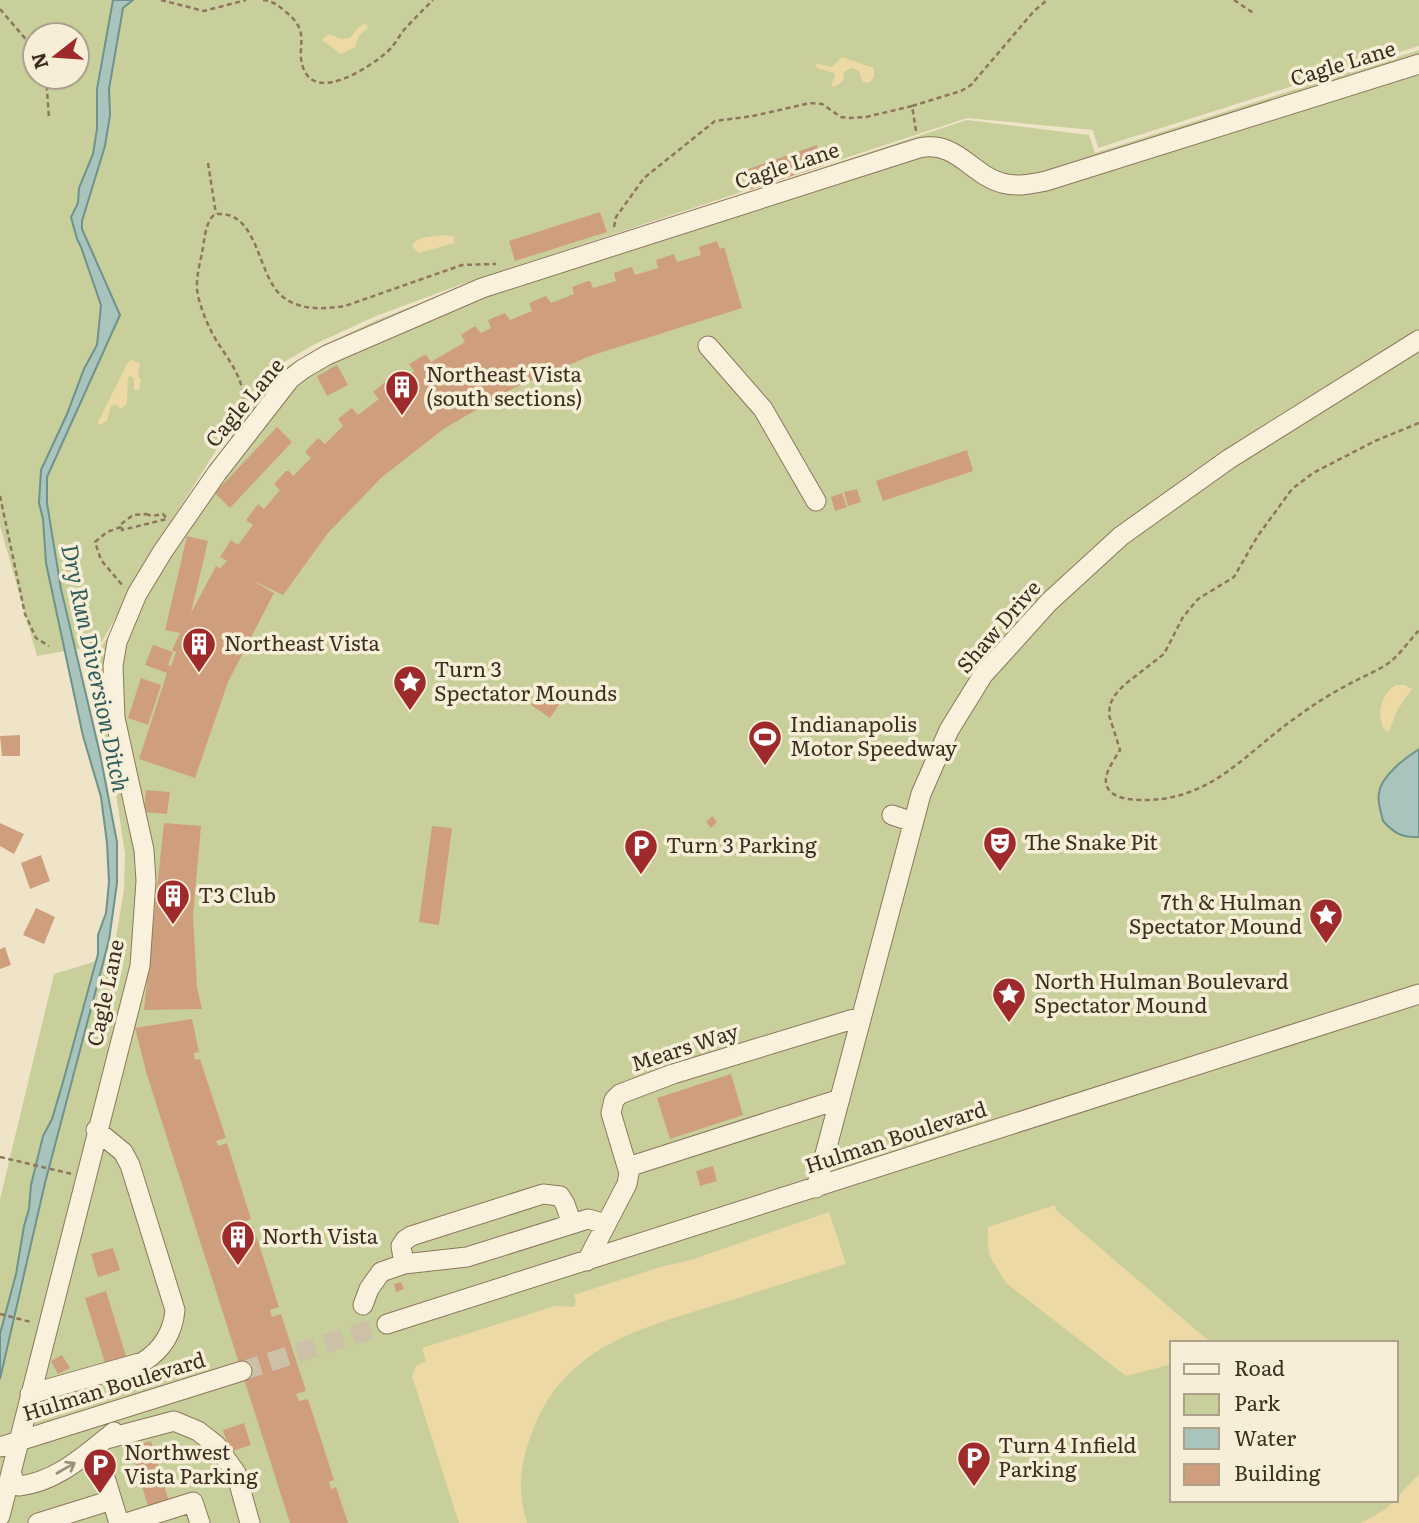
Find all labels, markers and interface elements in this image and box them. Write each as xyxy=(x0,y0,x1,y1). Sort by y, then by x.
north arrow xyxy=(21,21,91,91)
street label: Cagle Lane xyxy=(1286,31,1399,92)
text: N xyxy=(23,49,55,73)
street label: Cagle Lane xyxy=(730,132,843,195)
street label: Cagle Lane xyxy=(196,350,290,453)
place label: Northeast Vista (south sections) xyxy=(426,357,583,412)
building icon: Northeast Vista (south sections) xyxy=(383,368,421,417)
water label: Dry Run Diversion Ditch xyxy=(54,541,140,795)
street label: Shaw Drive xyxy=(948,572,1046,679)
building icon: Northeast Vista xyxy=(180,625,218,674)
place label: Northeast Vista xyxy=(224,626,381,657)
place label: Turn 3 Spectator Mounds xyxy=(434,652,617,707)
place icon: Turn 3 Spectator Mounds xyxy=(391,663,429,712)
place label: Indianapolis Motor Speedway xyxy=(790,707,958,762)
sports icon: Indianapolis Motor Speedway xyxy=(746,718,784,767)
theatre icon: The Snake Pit xyxy=(981,824,1019,873)
place label: The Snake Pit xyxy=(1024,825,1158,856)
parking icon: Turn 3 Parking xyxy=(622,827,660,876)
place label: Turn 3 Parking xyxy=(666,828,817,859)
building icon: T3 Club xyxy=(154,877,192,926)
place label: T3 Club xyxy=(198,878,276,909)
place label: 7th & Hulman Spectator Mound xyxy=(1129,885,1302,940)
place icon: 7th & Hulman Spectator Mound xyxy=(1307,896,1345,945)
street label: Cagle Lane xyxy=(77,936,130,1049)
place label: North Hulman Boulevard Spectator Mound xyxy=(1034,964,1289,1019)
place icon: North Hulman Boulevard Spectator Mound xyxy=(990,975,1028,1024)
street label: Mears Way xyxy=(627,1013,743,1078)
street label: Hulman Boulevard xyxy=(800,1092,990,1180)
building icon: North Vista xyxy=(219,1218,257,1267)
place label: North Vista xyxy=(262,1219,379,1250)
legend xyxy=(1170,1341,1398,1502)
street label: Hulman Boulevard xyxy=(18,1342,209,1427)
text: Road xyxy=(1234,1351,1285,1382)
text: Park xyxy=(1234,1386,1280,1417)
text: Water xyxy=(1234,1421,1296,1452)
place label: Turn 4 Infield Parking xyxy=(998,1428,1137,1483)
place label: Northwest Vista Parking xyxy=(124,1435,258,1490)
parking icon: Turn 4 Infield Parking xyxy=(955,1439,993,1488)
parking icon: Northwest Vista Parking xyxy=(81,1446,119,1495)
text: Building xyxy=(1234,1456,1321,1487)
one-way arrow xyxy=(56,1461,76,1475)

